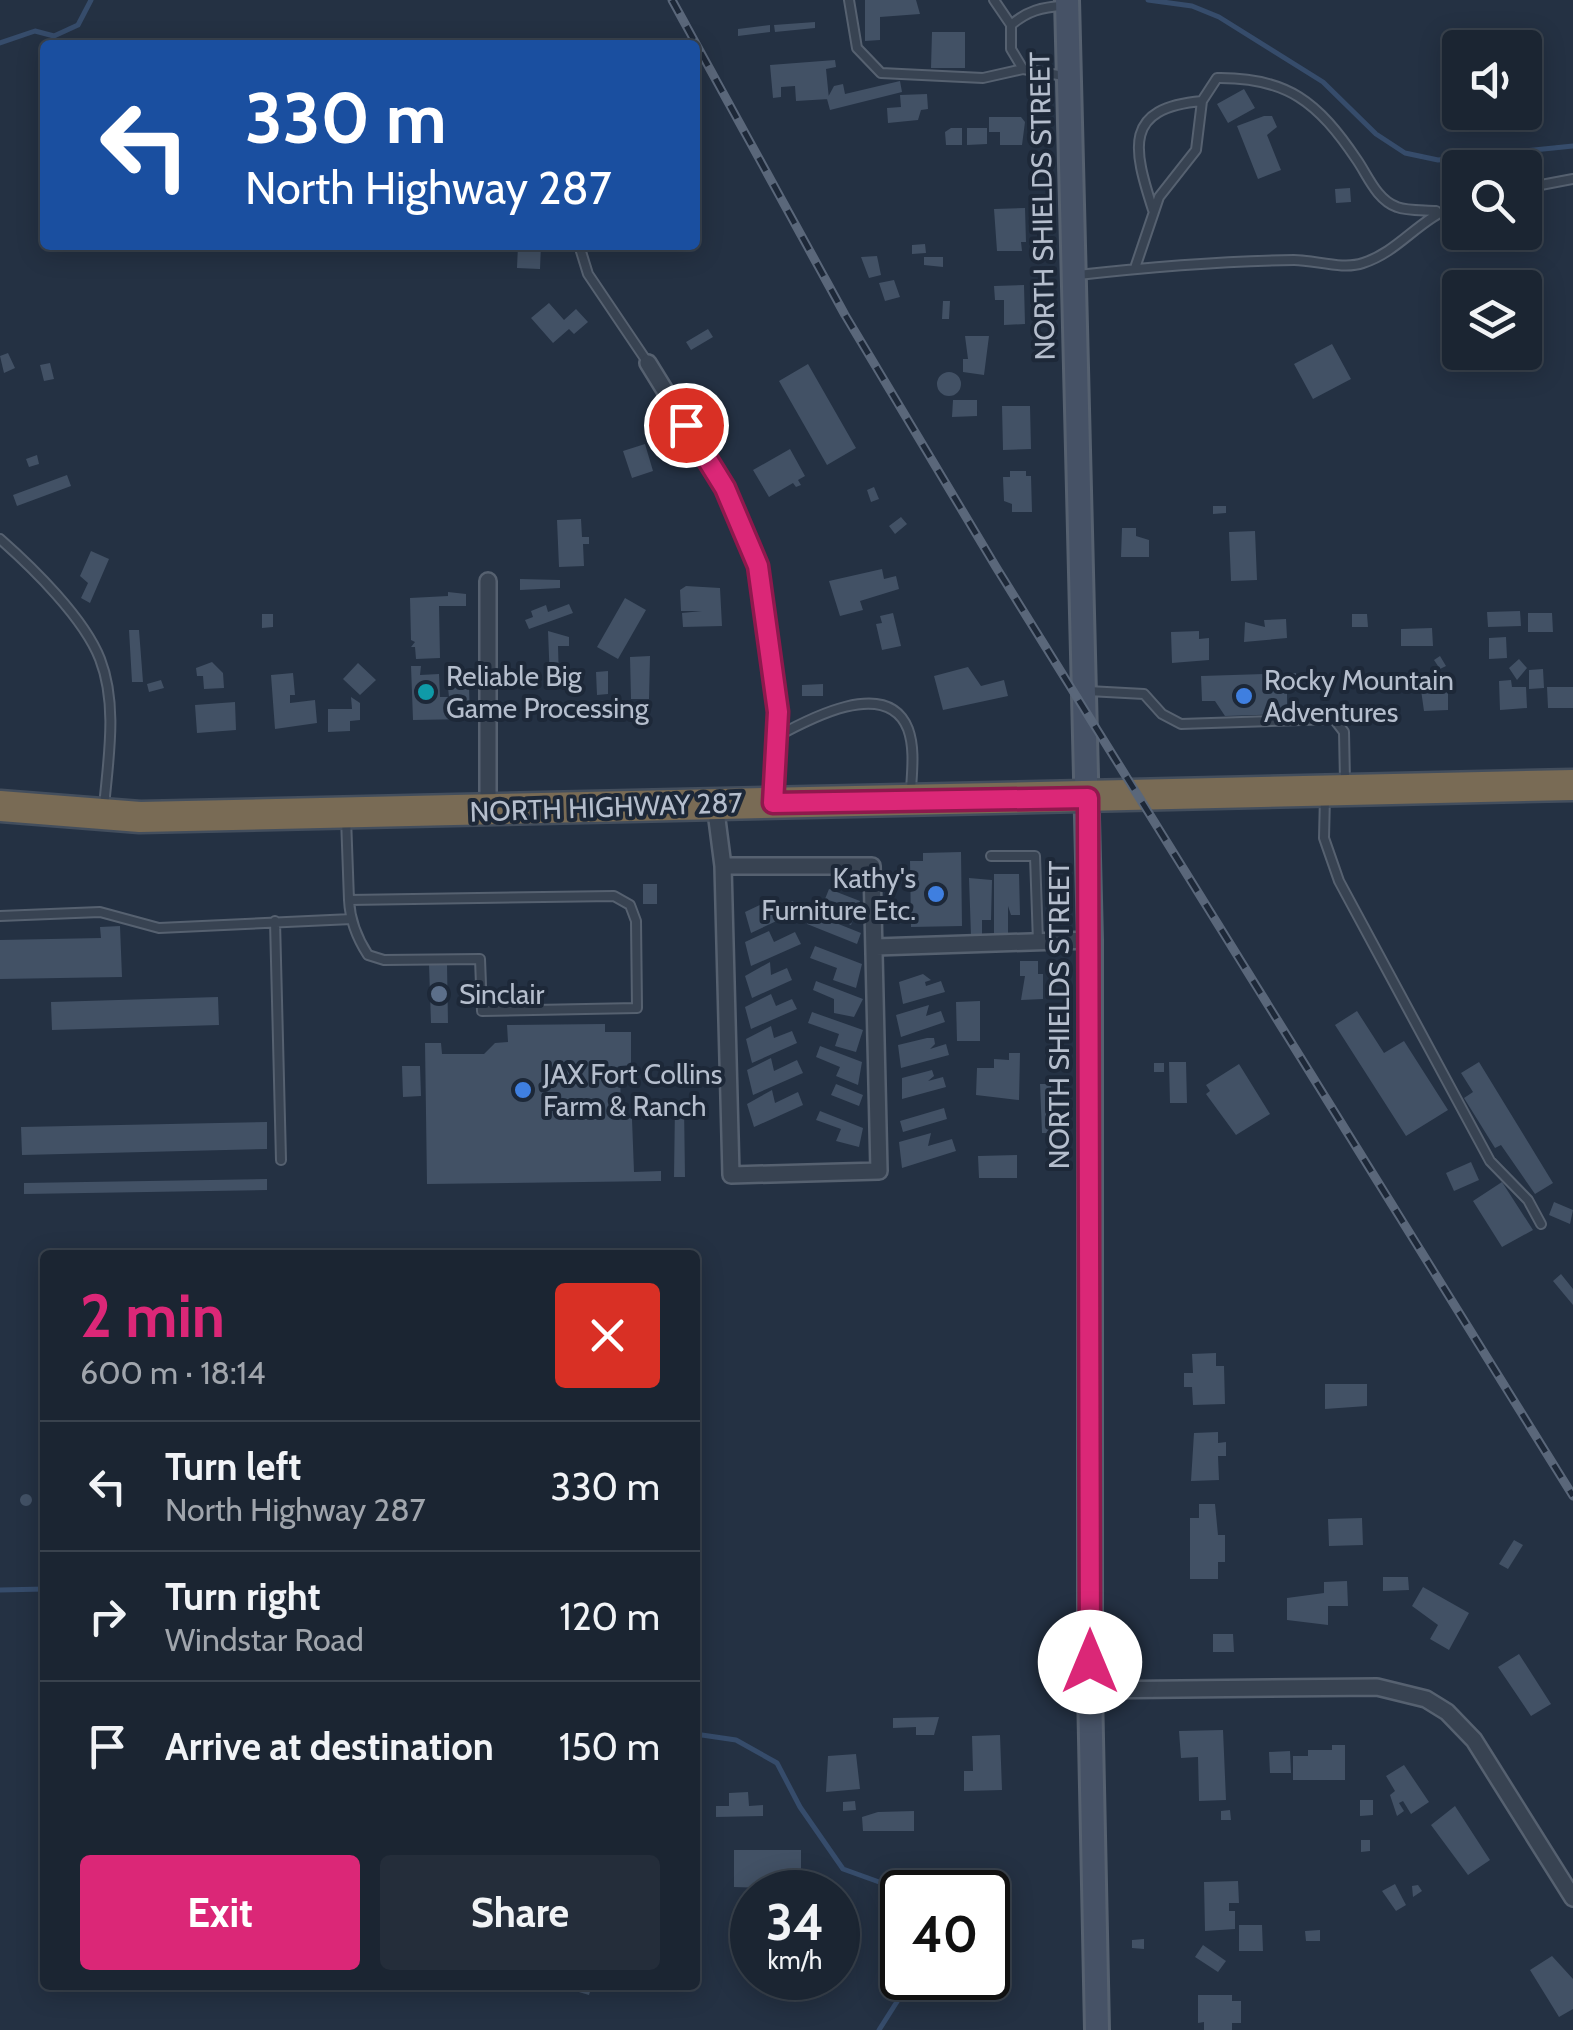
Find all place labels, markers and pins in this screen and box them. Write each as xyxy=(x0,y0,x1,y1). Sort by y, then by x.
pin xyxy=(644,383,729,468)
place label: Reliable Big Game Processing xyxy=(446,659,650,725)
place label: Rocky Mountain Adventures xyxy=(1264,663,1454,729)
marker: Reliable Big Game Processing xyxy=(415,681,437,703)
marker: Rocky Mountain Adventures xyxy=(1233,685,1255,707)
place label: Kathy's Furniture Etc. xyxy=(761,861,916,927)
marker: Kathy's Furniture Etc. xyxy=(925,883,947,905)
place label: Sinclair xyxy=(459,977,544,1011)
marker: Sinclair xyxy=(428,983,450,1005)
place label: JAX Fort Collins Farm & Ranch xyxy=(542,1057,722,1123)
marker: JAX Fort Collins Farm & Ranch xyxy=(512,1079,534,1101)

